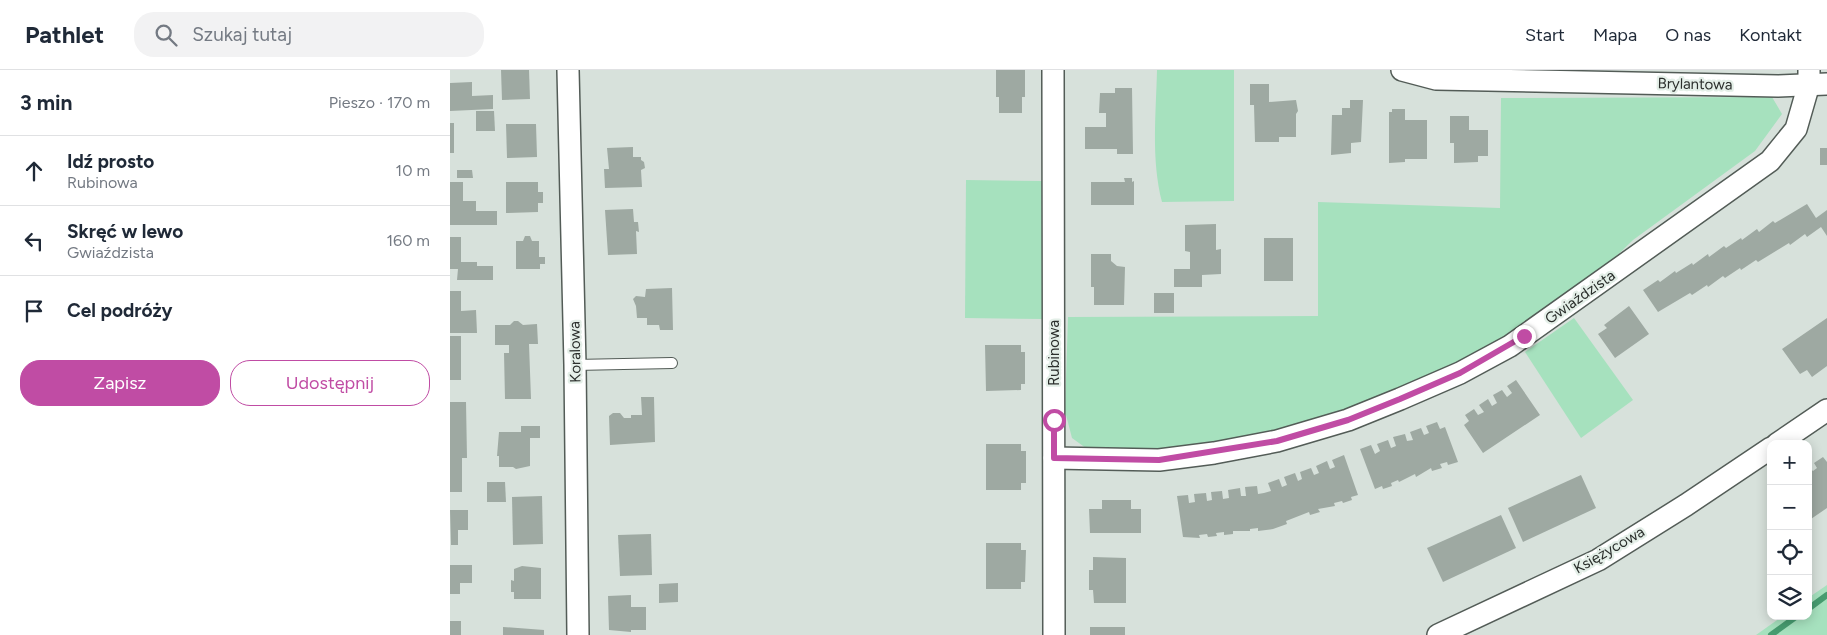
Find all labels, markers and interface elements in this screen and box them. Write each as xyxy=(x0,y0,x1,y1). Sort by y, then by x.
search box xyxy=(134,12,484,57)
text: Pathlet xyxy=(25,20,104,49)
icon: search xyxy=(152,21,180,49)
text: Szukaj tutaj xyxy=(192,23,292,46)
text: Start xyxy=(1525,24,1565,46)
text: Mapa xyxy=(1593,24,1637,46)
text: O nas xyxy=(1665,24,1711,46)
text: Kontakt xyxy=(1739,24,1802,46)
street label: Brylantowa xyxy=(1657,74,1733,94)
text: 3 min xyxy=(20,90,72,115)
text: Pieszo · 170 m xyxy=(329,93,430,112)
text: Idź prosto xyxy=(67,150,154,173)
icon: ahead xyxy=(20,157,48,185)
text: 10 m xyxy=(396,161,430,180)
text: Rubinowa xyxy=(67,173,138,192)
text: Skręć w lewo xyxy=(67,220,183,243)
icon: left xyxy=(20,227,48,255)
text: 160 m xyxy=(387,231,430,250)
text: Gwiaździsta xyxy=(67,243,154,262)
street label: Gwiaździsta xyxy=(1541,266,1619,328)
icon: arrive xyxy=(20,297,48,325)
text: Cel podróży xyxy=(67,299,173,322)
street label: Rubinowa xyxy=(1045,320,1063,386)
street label: Koralowa xyxy=(565,321,585,383)
route end xyxy=(1513,325,1536,348)
button: Zapisz xyxy=(20,360,220,406)
button: Udostępnij xyxy=(230,360,430,406)
route start xyxy=(1043,409,1066,432)
map controls xyxy=(1767,440,1812,620)
button: + xyxy=(1767,440,1812,485)
button: − xyxy=(1767,485,1812,530)
street label: Księżycowa xyxy=(1570,523,1648,577)
button: locate xyxy=(1767,530,1812,575)
button: layers xyxy=(1767,575,1812,620)

